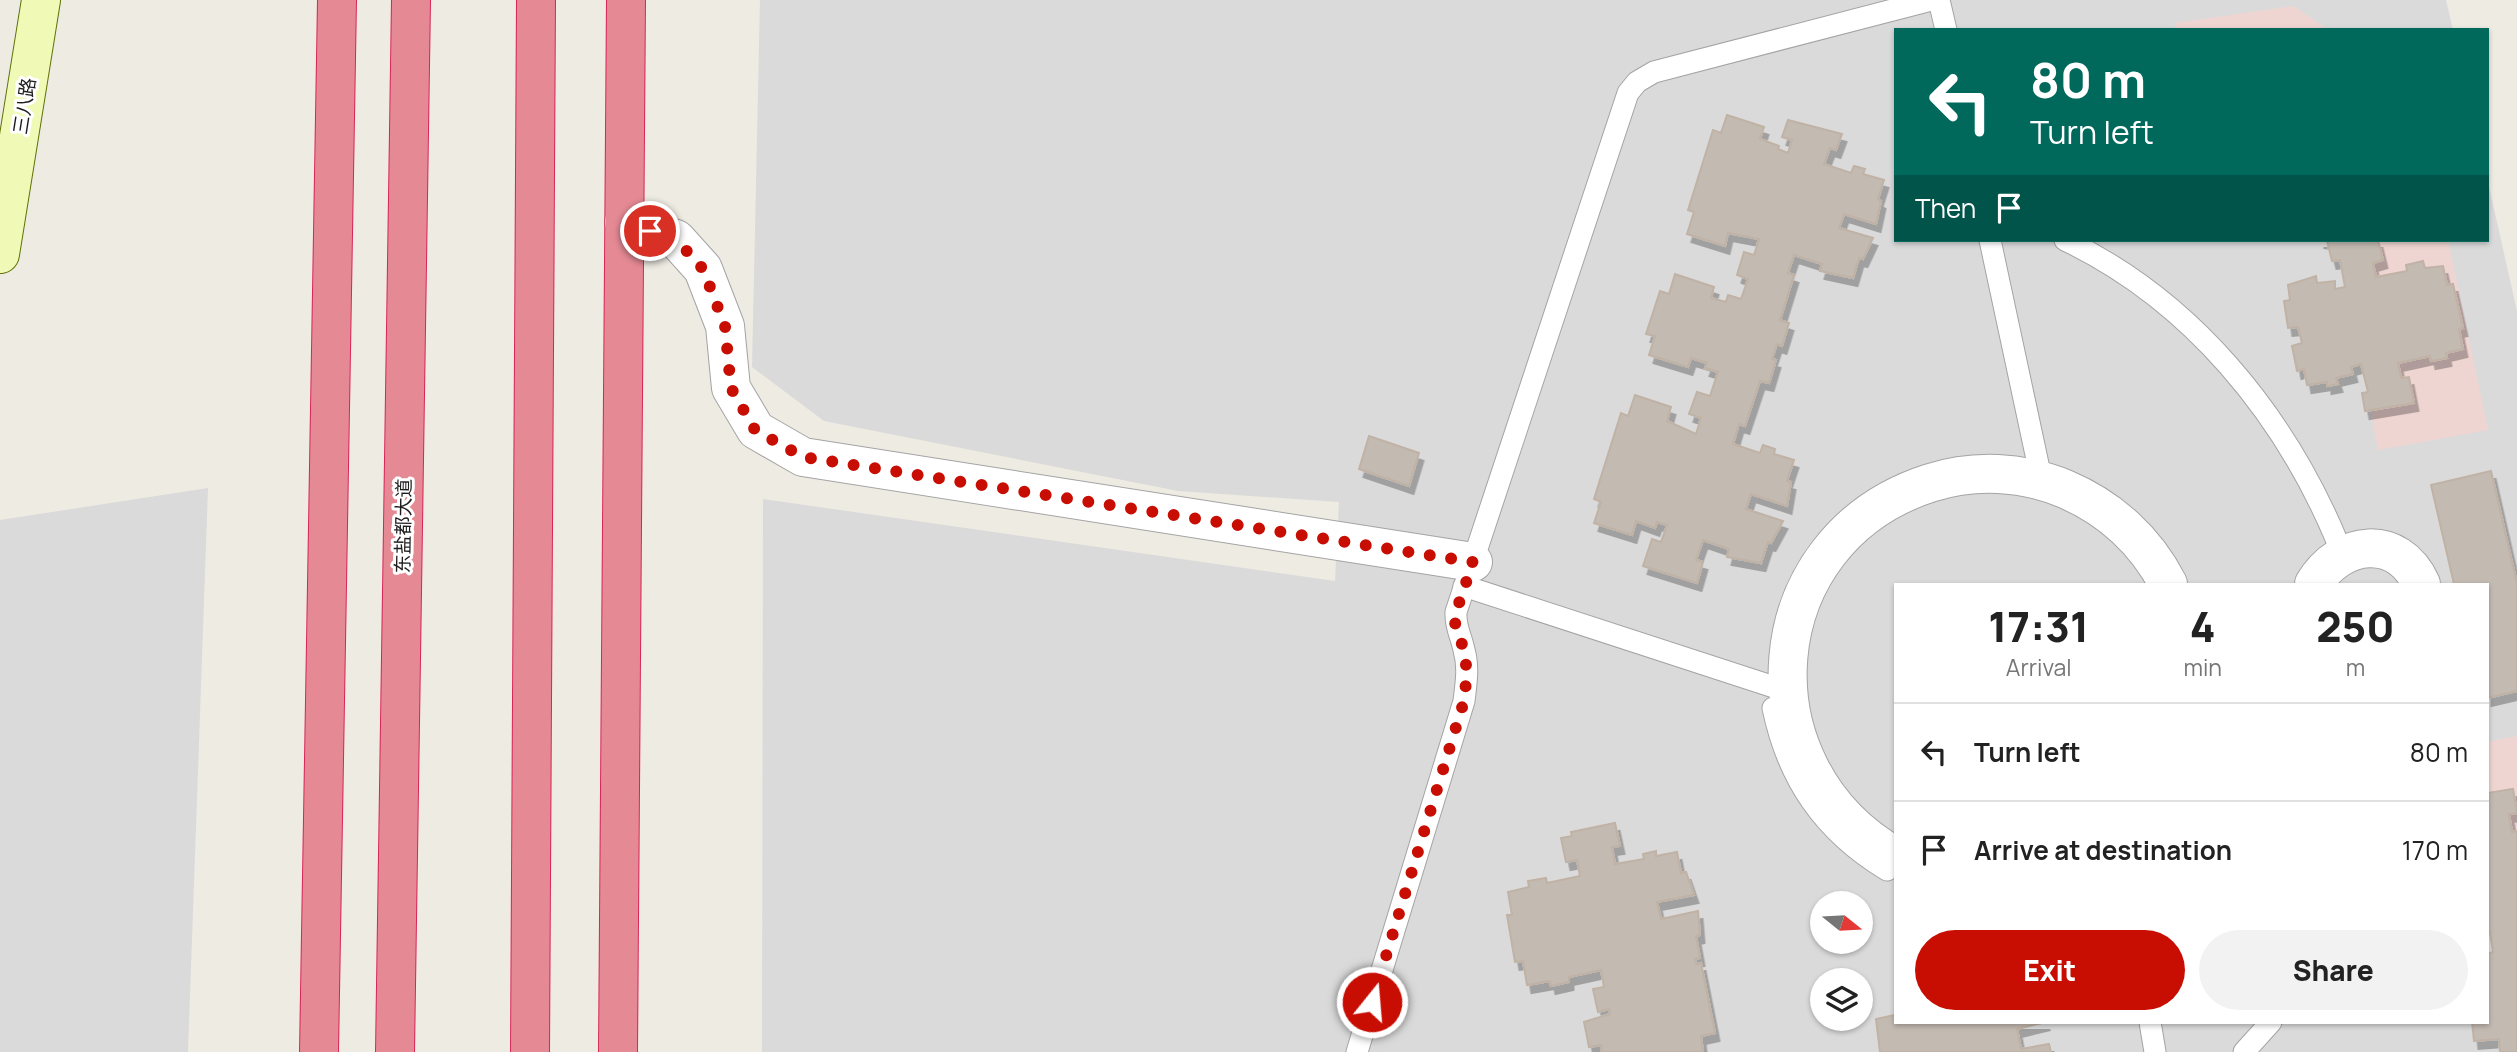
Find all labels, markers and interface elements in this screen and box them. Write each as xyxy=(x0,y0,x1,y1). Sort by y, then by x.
text: 80 m xyxy=(2030,46,2146,113)
icon: left xyxy=(1915,56,2006,147)
street label: 三八路 xyxy=(7,76,41,136)
text: Turn left xyxy=(2030,110,2154,154)
icon: arrive xyxy=(1990,189,2028,227)
text: Then xyxy=(1915,190,1976,226)
pin xyxy=(620,201,680,261)
icon: arrive xyxy=(631,212,669,250)
street label: 东盐都大道 xyxy=(389,478,417,574)
text: 17:31 xyxy=(1988,597,2089,655)
text: 4 xyxy=(2190,597,2216,655)
text: 250 xyxy=(2316,597,2395,655)
text: Arrival xyxy=(2006,651,2072,683)
text: min xyxy=(2183,651,2222,683)
text: m xyxy=(2346,651,2365,683)
icon: left xyxy=(1915,733,1953,771)
text: Turn left xyxy=(1974,734,2081,770)
text: 80 m xyxy=(2410,734,2468,770)
icon: arrive xyxy=(1915,831,1953,869)
text: Arrive at destination xyxy=(1974,832,2232,868)
text: 170 m xyxy=(2402,832,2468,868)
north arrow xyxy=(1810,891,1872,954)
map controls xyxy=(1810,891,1873,1031)
button: Exit xyxy=(1915,930,2185,1010)
button: Share xyxy=(2199,930,2468,1010)
position arrow xyxy=(1335,965,1409,1039)
button: layers xyxy=(1810,968,1873,1031)

